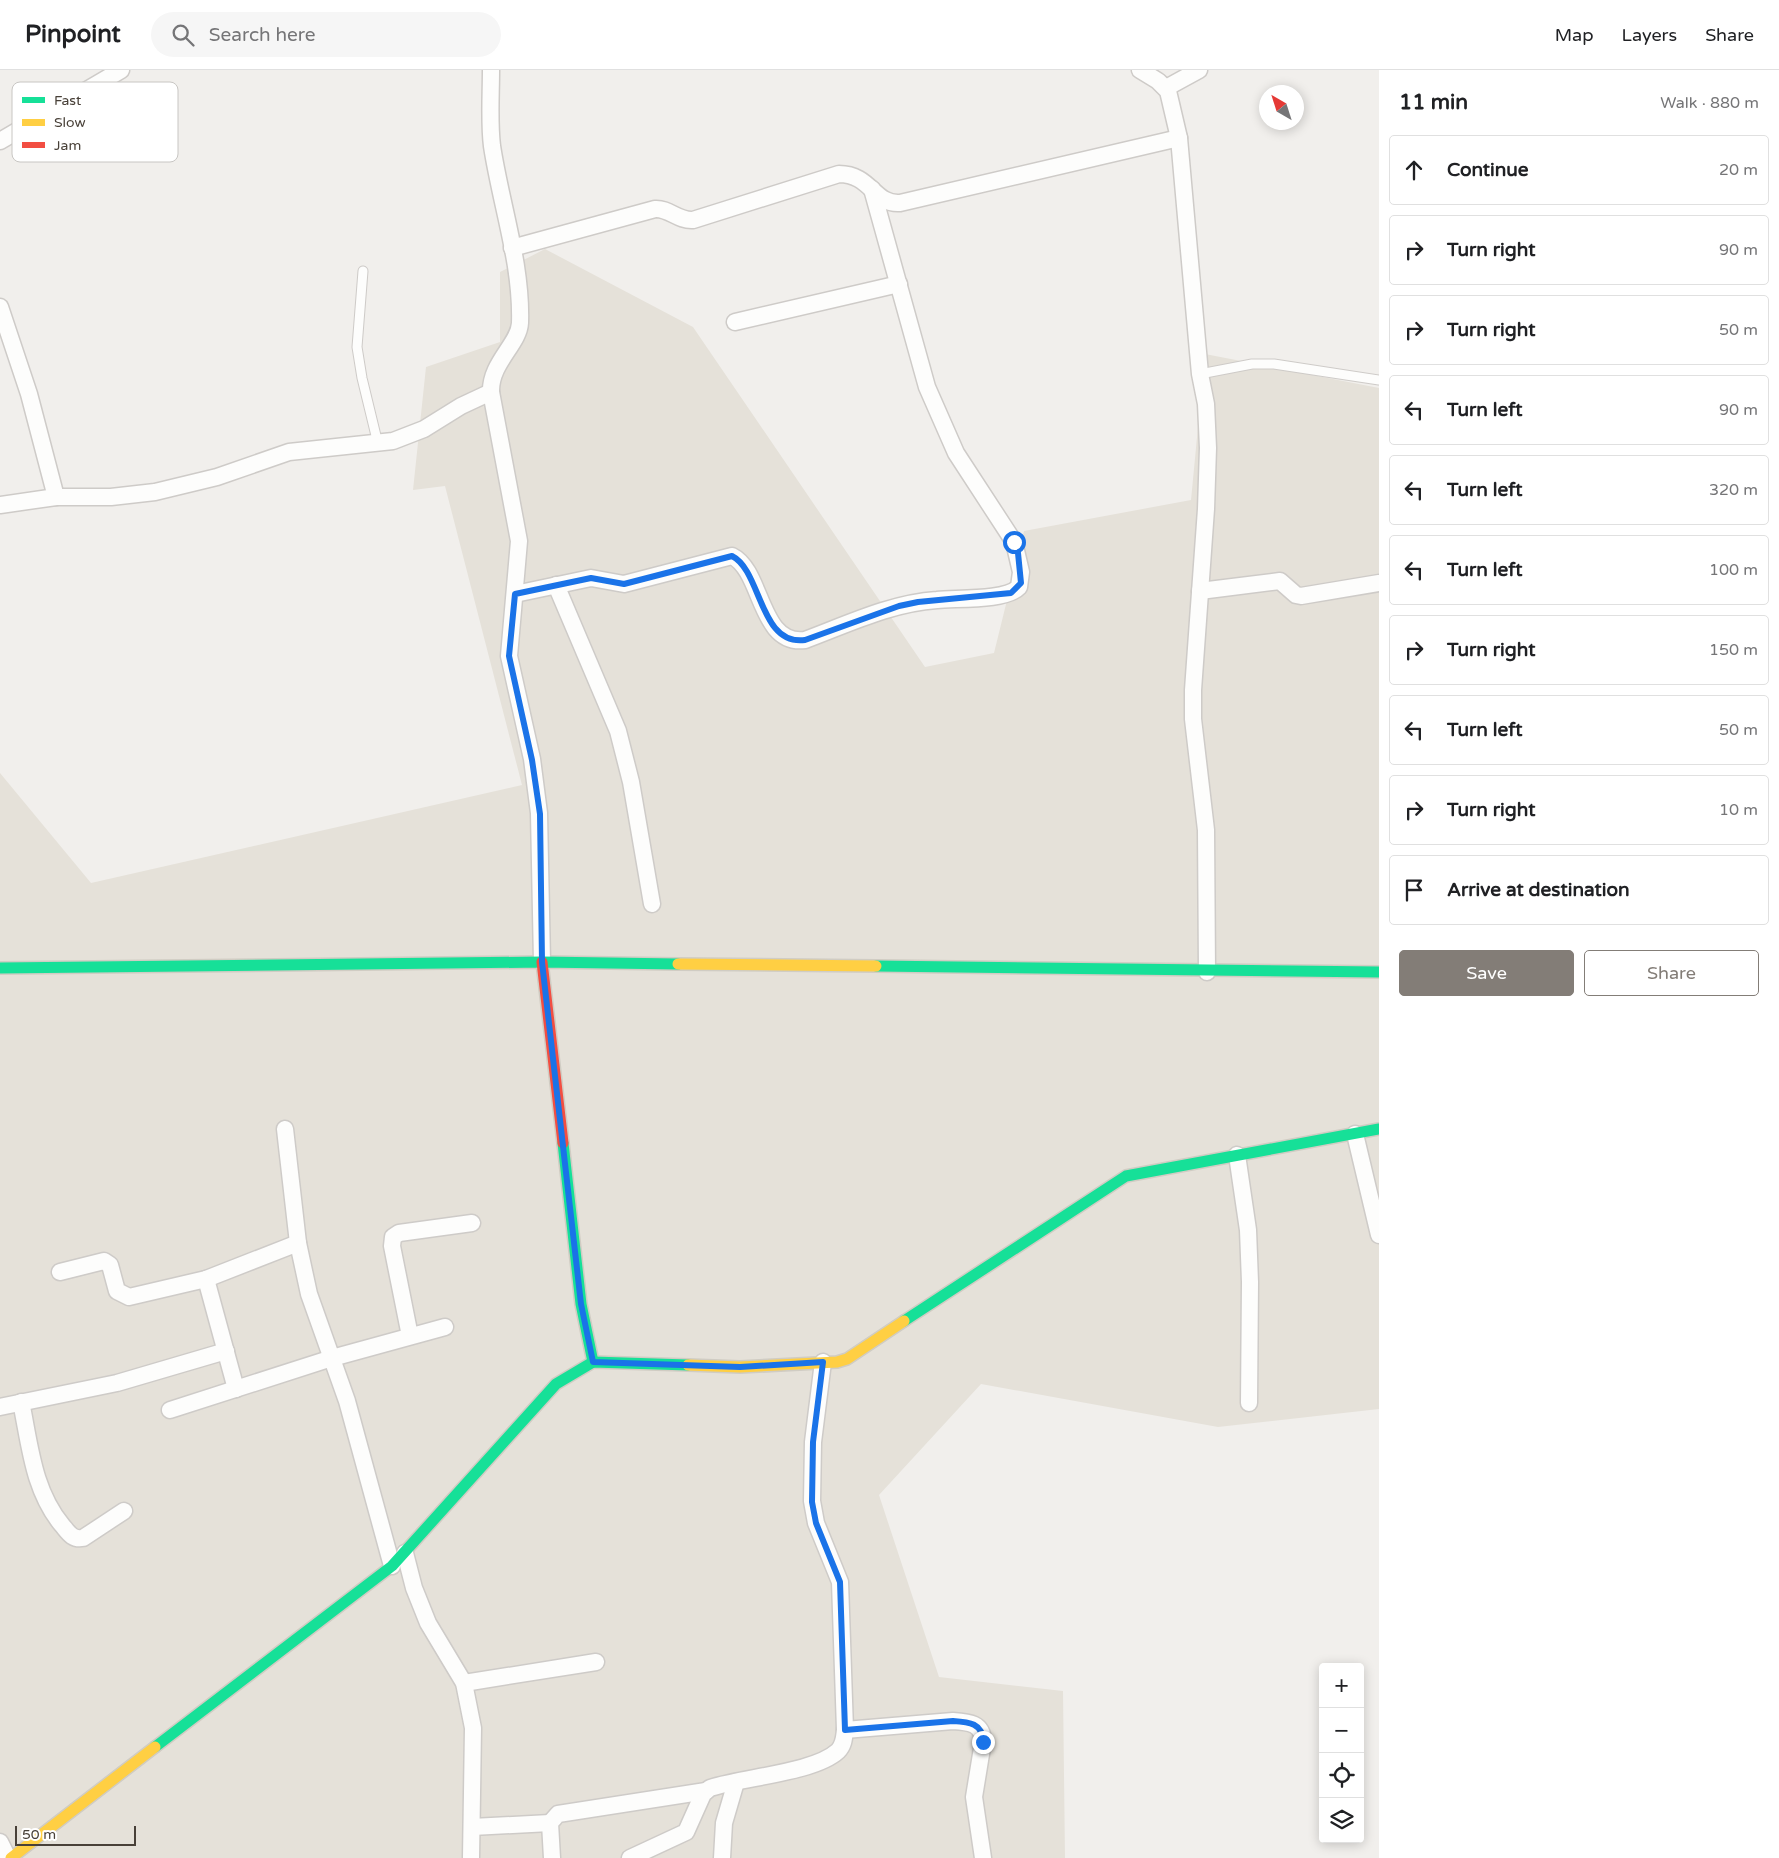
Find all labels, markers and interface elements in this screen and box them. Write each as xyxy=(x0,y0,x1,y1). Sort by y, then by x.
search box xyxy=(151,12,501,57)
text: Pinpoint xyxy=(25,20,121,49)
icon: search xyxy=(169,21,197,49)
text: Search here xyxy=(209,24,316,46)
text: Map xyxy=(1555,24,1594,46)
text: Layers xyxy=(1622,24,1677,46)
text: Share xyxy=(1705,24,1754,46)
legend xyxy=(12,82,178,162)
north arrow xyxy=(1259,85,1304,130)
text: 11 min xyxy=(1399,90,1468,115)
text: Fast xyxy=(54,92,82,109)
text: Walk · 880 m xyxy=(1660,93,1759,113)
text: Slow xyxy=(54,114,86,131)
text: Jam xyxy=(54,137,81,154)
icon: ahead xyxy=(1400,156,1428,184)
text: Continue xyxy=(1447,159,1529,181)
text: 20 m xyxy=(1719,160,1758,180)
icon: right xyxy=(1400,236,1428,264)
text: Turn right xyxy=(1447,239,1535,261)
text: 90 m xyxy=(1719,240,1758,260)
icon: right xyxy=(1400,316,1428,344)
text: Turn right xyxy=(1447,319,1535,341)
text: 50 m xyxy=(1719,320,1758,340)
icon: left xyxy=(1400,396,1428,424)
text: Turn left xyxy=(1447,399,1523,421)
text: 90 m xyxy=(1719,400,1758,420)
icon: left xyxy=(1400,476,1428,504)
text: Turn left xyxy=(1447,479,1523,501)
text: 320 m xyxy=(1709,480,1758,500)
route start xyxy=(1003,531,1026,554)
icon: left xyxy=(1400,556,1428,584)
text: Turn left xyxy=(1447,559,1523,581)
text: 100 m xyxy=(1709,560,1758,580)
icon: right xyxy=(1400,636,1428,664)
text: Turn right xyxy=(1447,639,1535,661)
text: 150 m xyxy=(1709,640,1758,660)
icon: left xyxy=(1400,716,1428,744)
text: Turn left xyxy=(1447,719,1523,741)
text: 50 m xyxy=(1719,720,1758,740)
icon: right xyxy=(1400,796,1428,824)
text: Turn right xyxy=(1447,799,1535,821)
text: 10 m xyxy=(1719,800,1758,820)
icon: arrive xyxy=(1400,876,1428,904)
text: Arrive at destination xyxy=(1447,879,1630,901)
button: Save xyxy=(1399,950,1574,996)
button: Share xyxy=(1584,950,1759,996)
map controls xyxy=(1319,1663,1364,1843)
button: + xyxy=(1319,1663,1364,1708)
button: − xyxy=(1319,1708,1364,1753)
route end xyxy=(972,1731,995,1754)
button: locate xyxy=(1319,1753,1364,1798)
button: layers xyxy=(1319,1798,1364,1843)
scale bar xyxy=(15,1823,136,1846)
text: 50 m xyxy=(22,1826,56,1843)

